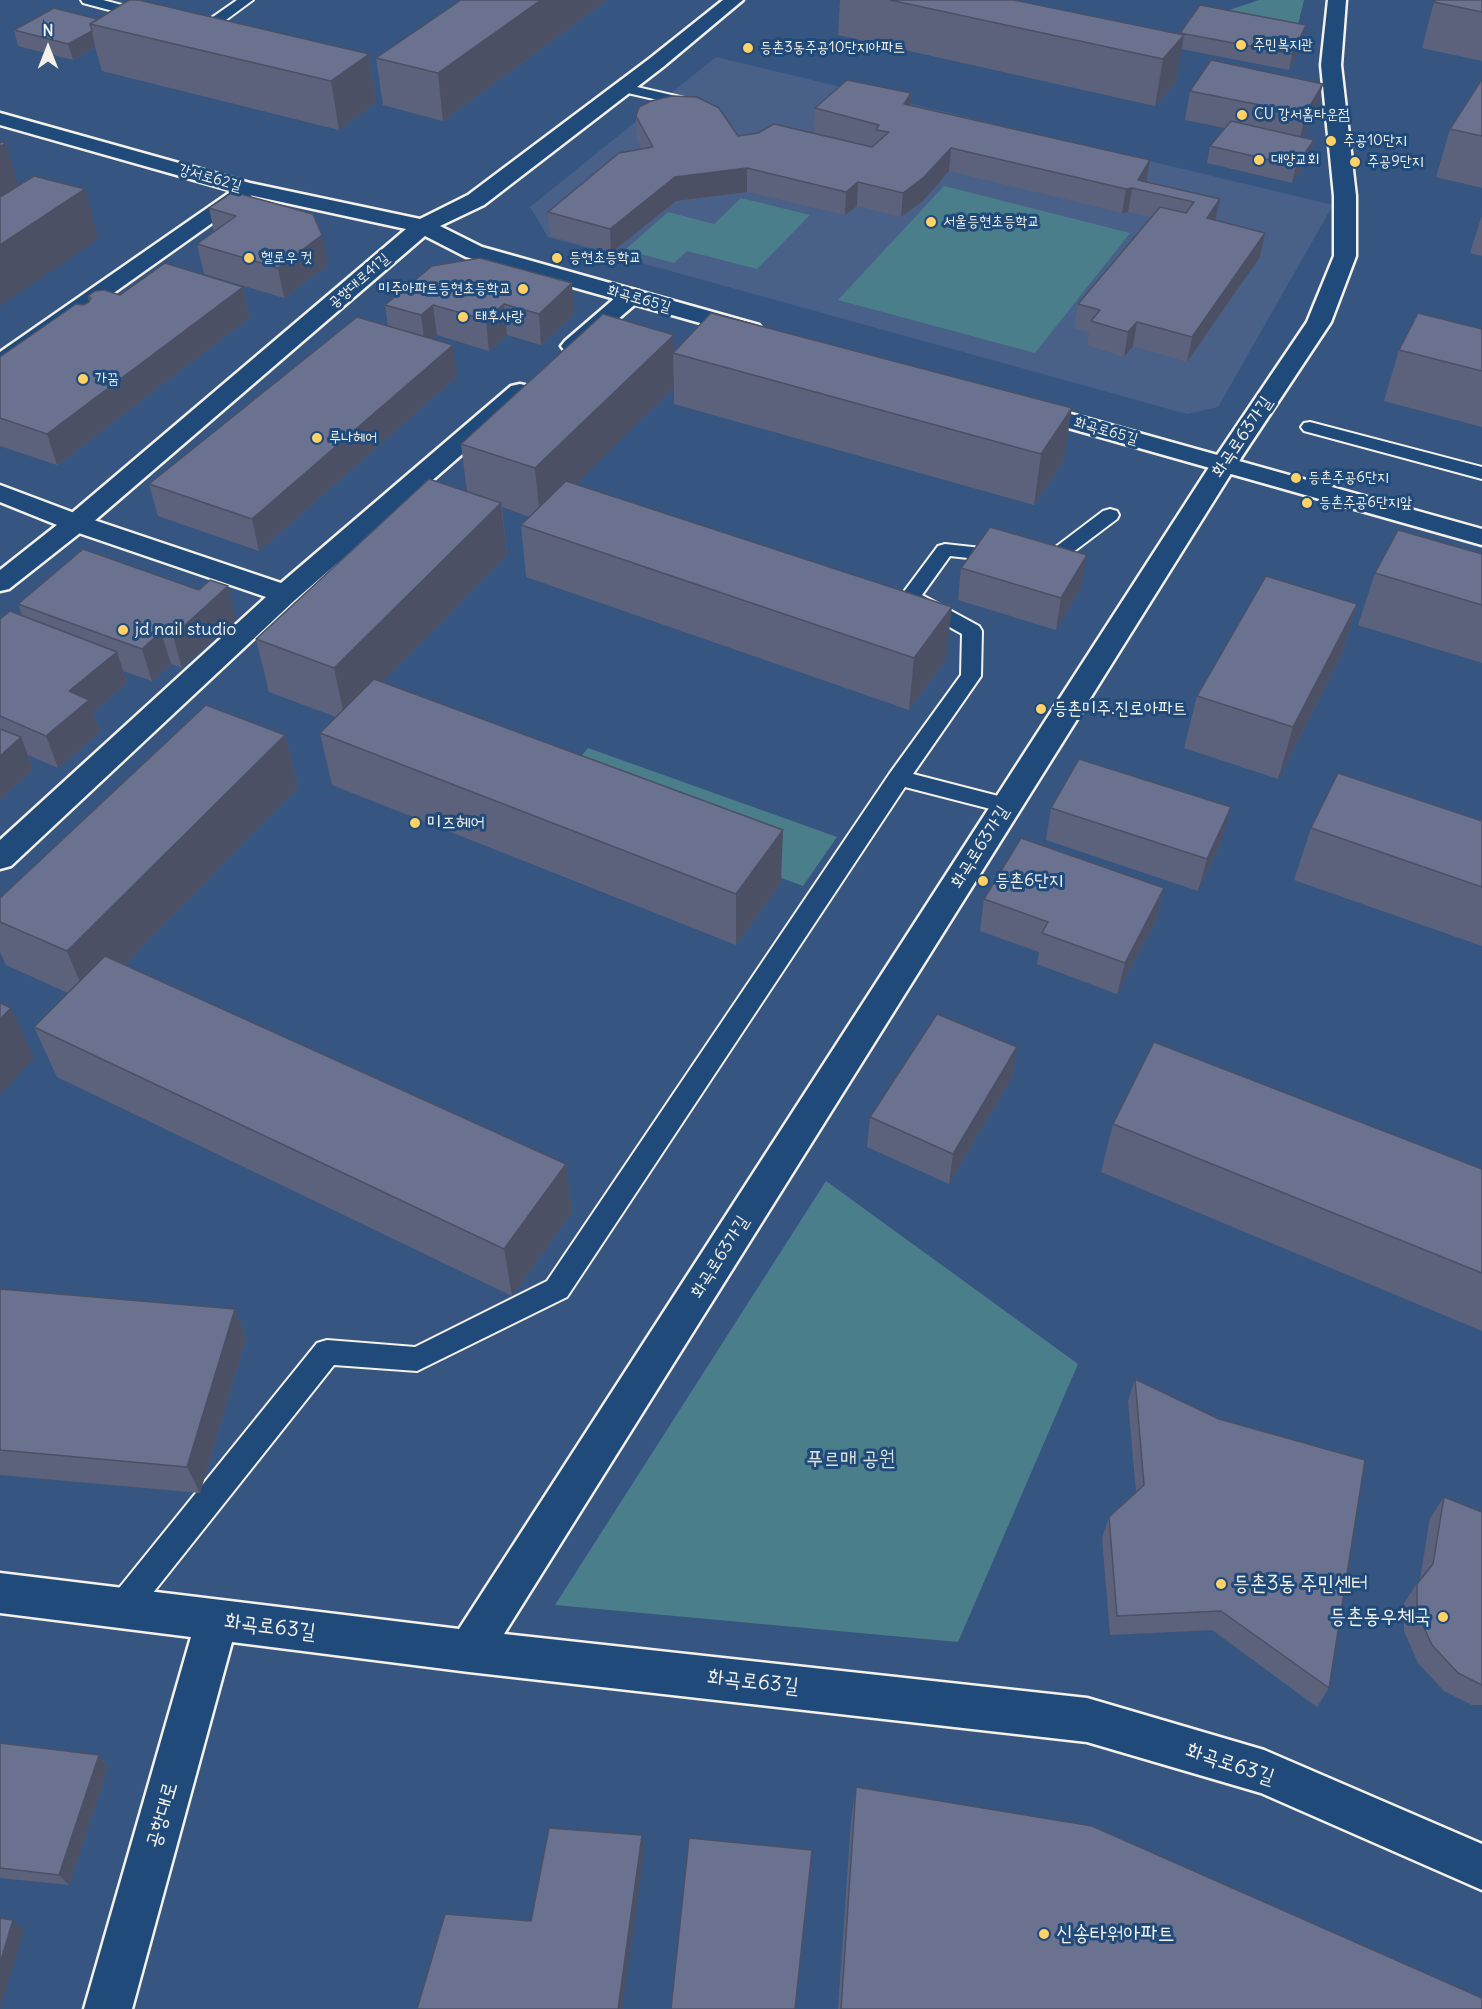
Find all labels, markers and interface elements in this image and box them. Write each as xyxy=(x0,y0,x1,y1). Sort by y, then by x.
north arrow xyxy=(18,18,78,78)
text: N xyxy=(42,20,54,40)
place label: 주민복지관 xyxy=(1253,36,1313,54)
marker: 주민복지관 xyxy=(1234,38,1248,52)
place label: 등촌3동주공10단지아파트 xyxy=(760,39,905,57)
marker: 등촌3동주공10단지아파트 xyxy=(741,41,755,55)
place label: CU 강서홈타운점 xyxy=(1254,106,1350,124)
marker: CU 강서홈타운점 xyxy=(1235,108,1249,122)
place label: 주공10단지 xyxy=(1343,132,1407,150)
marker: 주공10단지 xyxy=(1324,134,1338,148)
place label: 대양교회 xyxy=(1271,151,1319,169)
marker: 대양교회 xyxy=(1252,153,1266,167)
place label: 주공9단지 xyxy=(1367,153,1424,171)
marker: 주공9단지 xyxy=(1348,155,1362,169)
street label: 강서로62길 xyxy=(176,160,244,196)
place label: 서울등현초등학교 xyxy=(943,213,1040,231)
marker: 서울등현초등학교 xyxy=(924,215,938,229)
place label: 헬로우 컷 xyxy=(261,249,313,267)
place label: 등현초등학교 xyxy=(569,249,641,267)
street label: 공항대로41길 xyxy=(325,250,393,312)
marker: 헬로우 컷 xyxy=(242,251,256,265)
marker: 등현초등학교 xyxy=(550,251,564,265)
place label: 미주아파트등현초등학교 xyxy=(378,280,511,298)
street label: 화곡로65길 xyxy=(605,281,673,317)
marker: 미주아파트등현초등학교 xyxy=(516,282,530,296)
place label: 태후사랑 xyxy=(475,308,523,326)
marker: 태후사랑 xyxy=(456,310,470,324)
place label: 가꿈 xyxy=(95,370,119,388)
marker: 가꿈 xyxy=(76,372,90,386)
street label: 화곡로63가길 xyxy=(1207,392,1277,482)
street label: 화곡로65길 xyxy=(1072,413,1140,449)
place label: 루나헤어 xyxy=(329,429,377,447)
marker: 루나헤어 xyxy=(310,431,324,445)
place label: 등촌주공6단지 xyxy=(1308,469,1389,487)
marker: 등촌주공6단지 xyxy=(1289,471,1303,485)
place label: 등촌주공6단지앞 xyxy=(1319,494,1412,512)
marker: 등촌주공6단지앞 xyxy=(1300,496,1314,510)
place label: jd nail studio xyxy=(135,619,236,641)
marker: jd nail studio xyxy=(116,623,130,637)
place label: 등촌미주.진로아파트 xyxy=(1053,698,1187,720)
marker: 등촌미주.진로아파트 xyxy=(1034,702,1048,716)
street label: 화곡로63가길 xyxy=(946,802,1014,892)
place label: 미즈헤어 xyxy=(427,812,485,834)
marker: 미즈헤어 xyxy=(408,816,422,830)
place label: 등촌6단지 xyxy=(995,870,1063,892)
marker: 등촌6단지 xyxy=(976,874,990,888)
street label: 화곡로63가길 xyxy=(686,1212,754,1302)
park label: 푸르매 공원 xyxy=(806,1446,896,1472)
place label: 등촌3동 주민센터 xyxy=(1233,1571,1368,1597)
marker: 등촌3동 주민센터 xyxy=(1214,1577,1228,1591)
place label: 등촌동우체국 xyxy=(1330,1604,1431,1630)
street label: 화곡로63길 xyxy=(223,1609,317,1645)
marker: 등촌동우체국 xyxy=(1436,1610,1450,1624)
street label: 화곡로63길 xyxy=(706,1665,800,1699)
street label: 화곡로63길 xyxy=(1183,1738,1277,1790)
street label: 공항대로 xyxy=(141,1779,183,1851)
place label: 신송타워아파트 xyxy=(1056,1921,1174,1947)
marker: 신송타워아파트 xyxy=(1037,1927,1051,1941)

